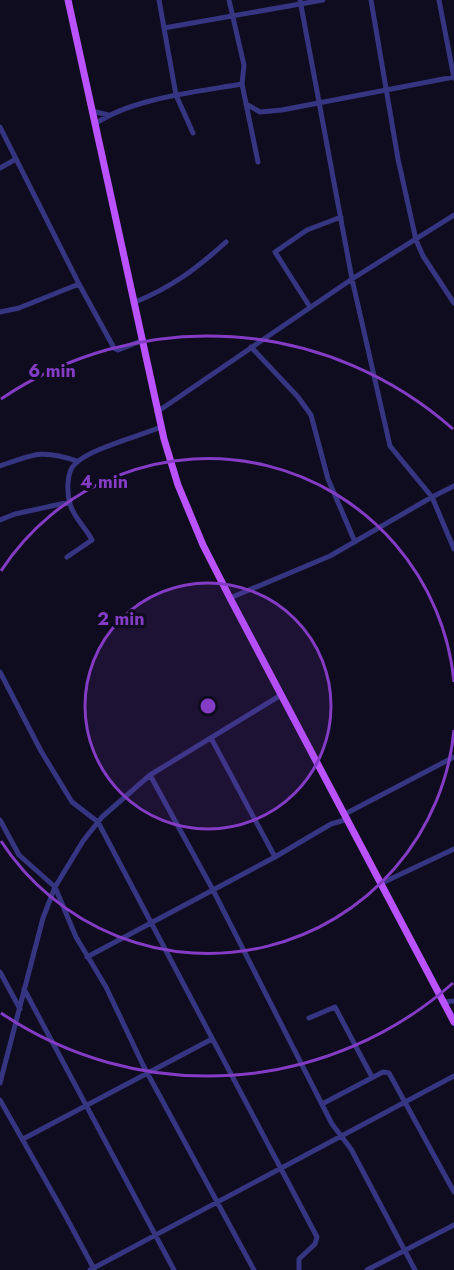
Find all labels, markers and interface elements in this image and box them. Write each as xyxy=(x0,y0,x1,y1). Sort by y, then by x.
text: 6 min xyxy=(28,358,76,384)
text: 4 min xyxy=(80,469,128,495)
text: 2 min xyxy=(97,606,145,632)
centre of rings xyxy=(198,696,218,716)

